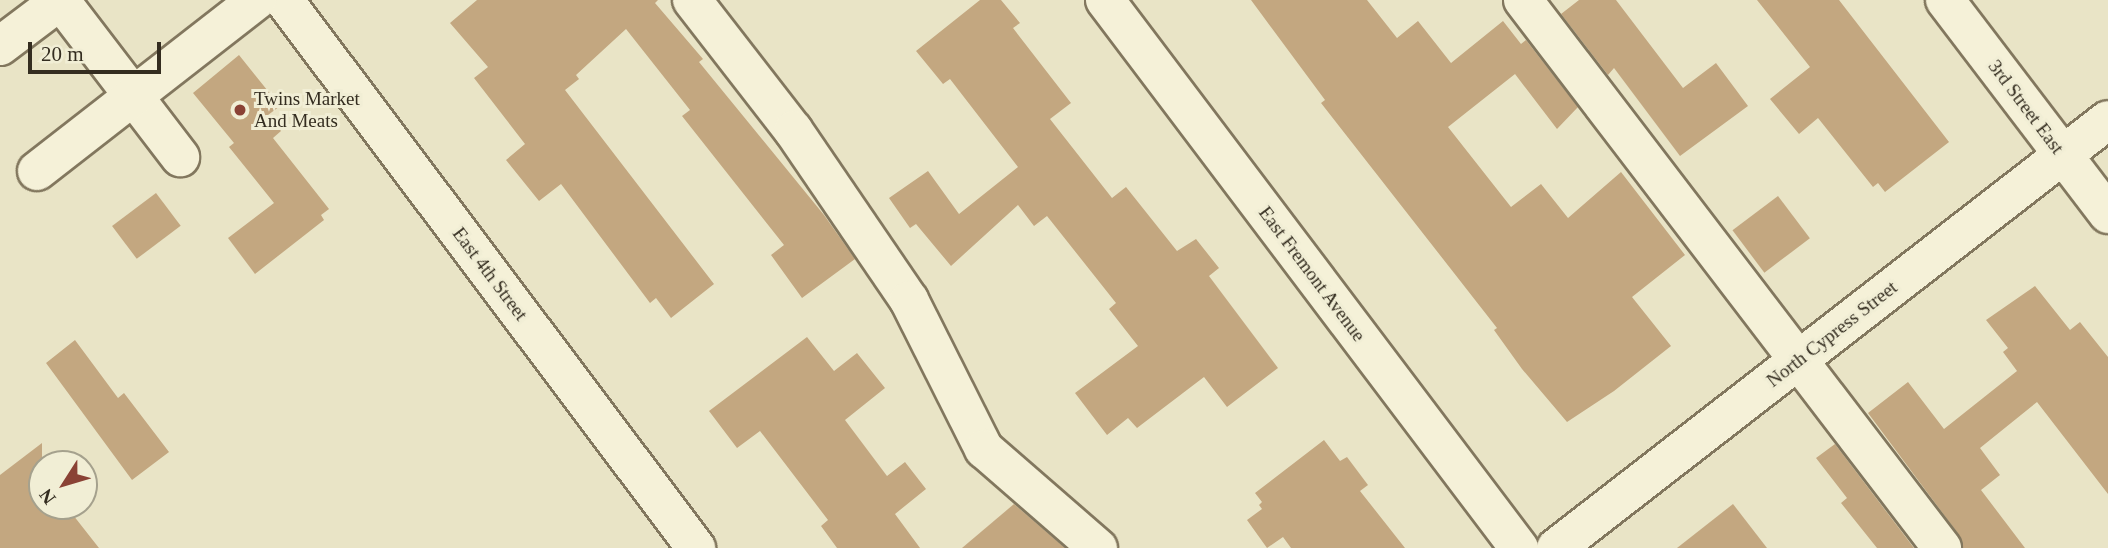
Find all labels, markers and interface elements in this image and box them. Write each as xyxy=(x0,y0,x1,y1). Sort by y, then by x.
scale bar xyxy=(32,28,164,72)
text: 20 m xyxy=(41,42,84,66)
street label: 3rd Street East xyxy=(1983,55,2069,159)
place label: Twins Market And Meats xyxy=(254,88,360,132)
marker: Twins Market And Meats xyxy=(232,102,248,118)
street label: East Fremont Avenue xyxy=(1253,202,1371,346)
street label: East 4th Street xyxy=(448,223,532,325)
street label: North Cypress Street xyxy=(1762,276,1902,392)
north arrow xyxy=(28,450,98,520)
text: N xyxy=(35,485,60,509)

